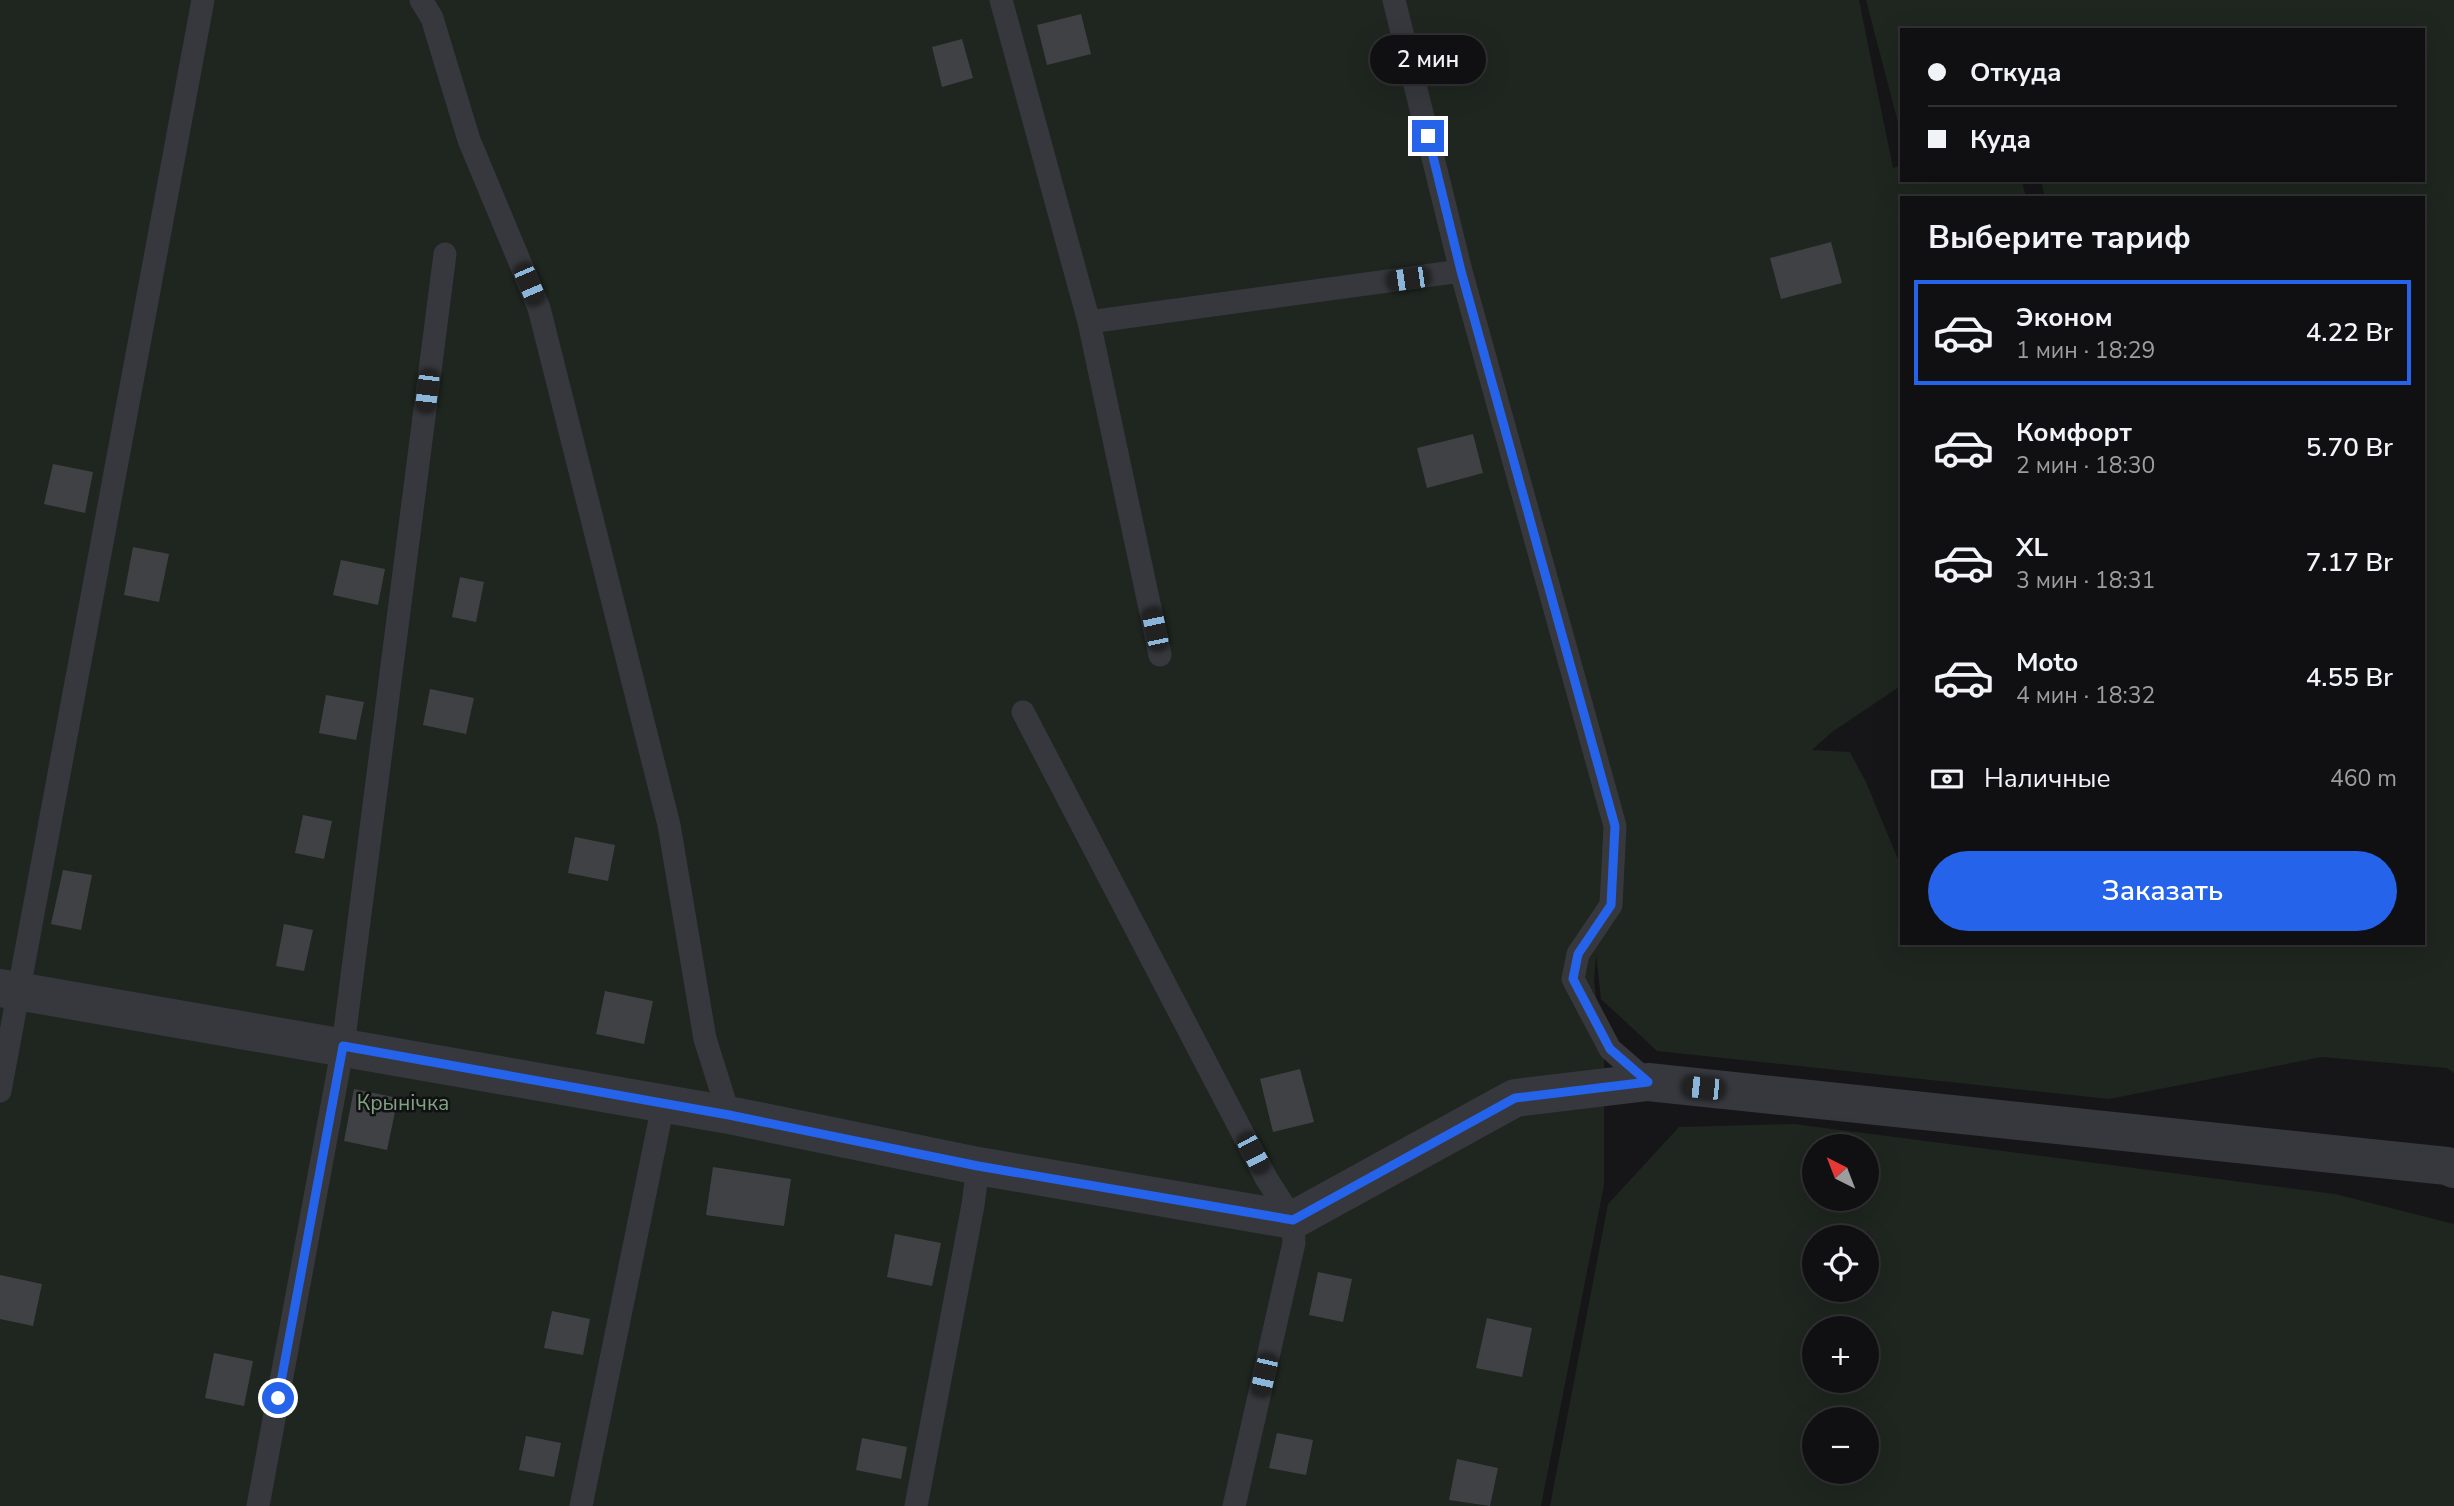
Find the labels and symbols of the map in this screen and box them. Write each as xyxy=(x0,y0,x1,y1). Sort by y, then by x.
callout: 2 мин xyxy=(1370,34,1486,83)
route end xyxy=(1412,120,1444,152)
car xyxy=(512,261,547,307)
car xyxy=(1386,266,1431,292)
car xyxy=(415,369,440,413)
car xyxy=(1141,606,1170,652)
car xyxy=(1682,1075,1725,1101)
park label: Крынічка xyxy=(357,1089,449,1117)
car xyxy=(1234,1130,1273,1176)
north arrow xyxy=(1802,1134,1880,1211)
car xyxy=(1250,1352,1279,1398)
route start xyxy=(262,1382,294,1414)

